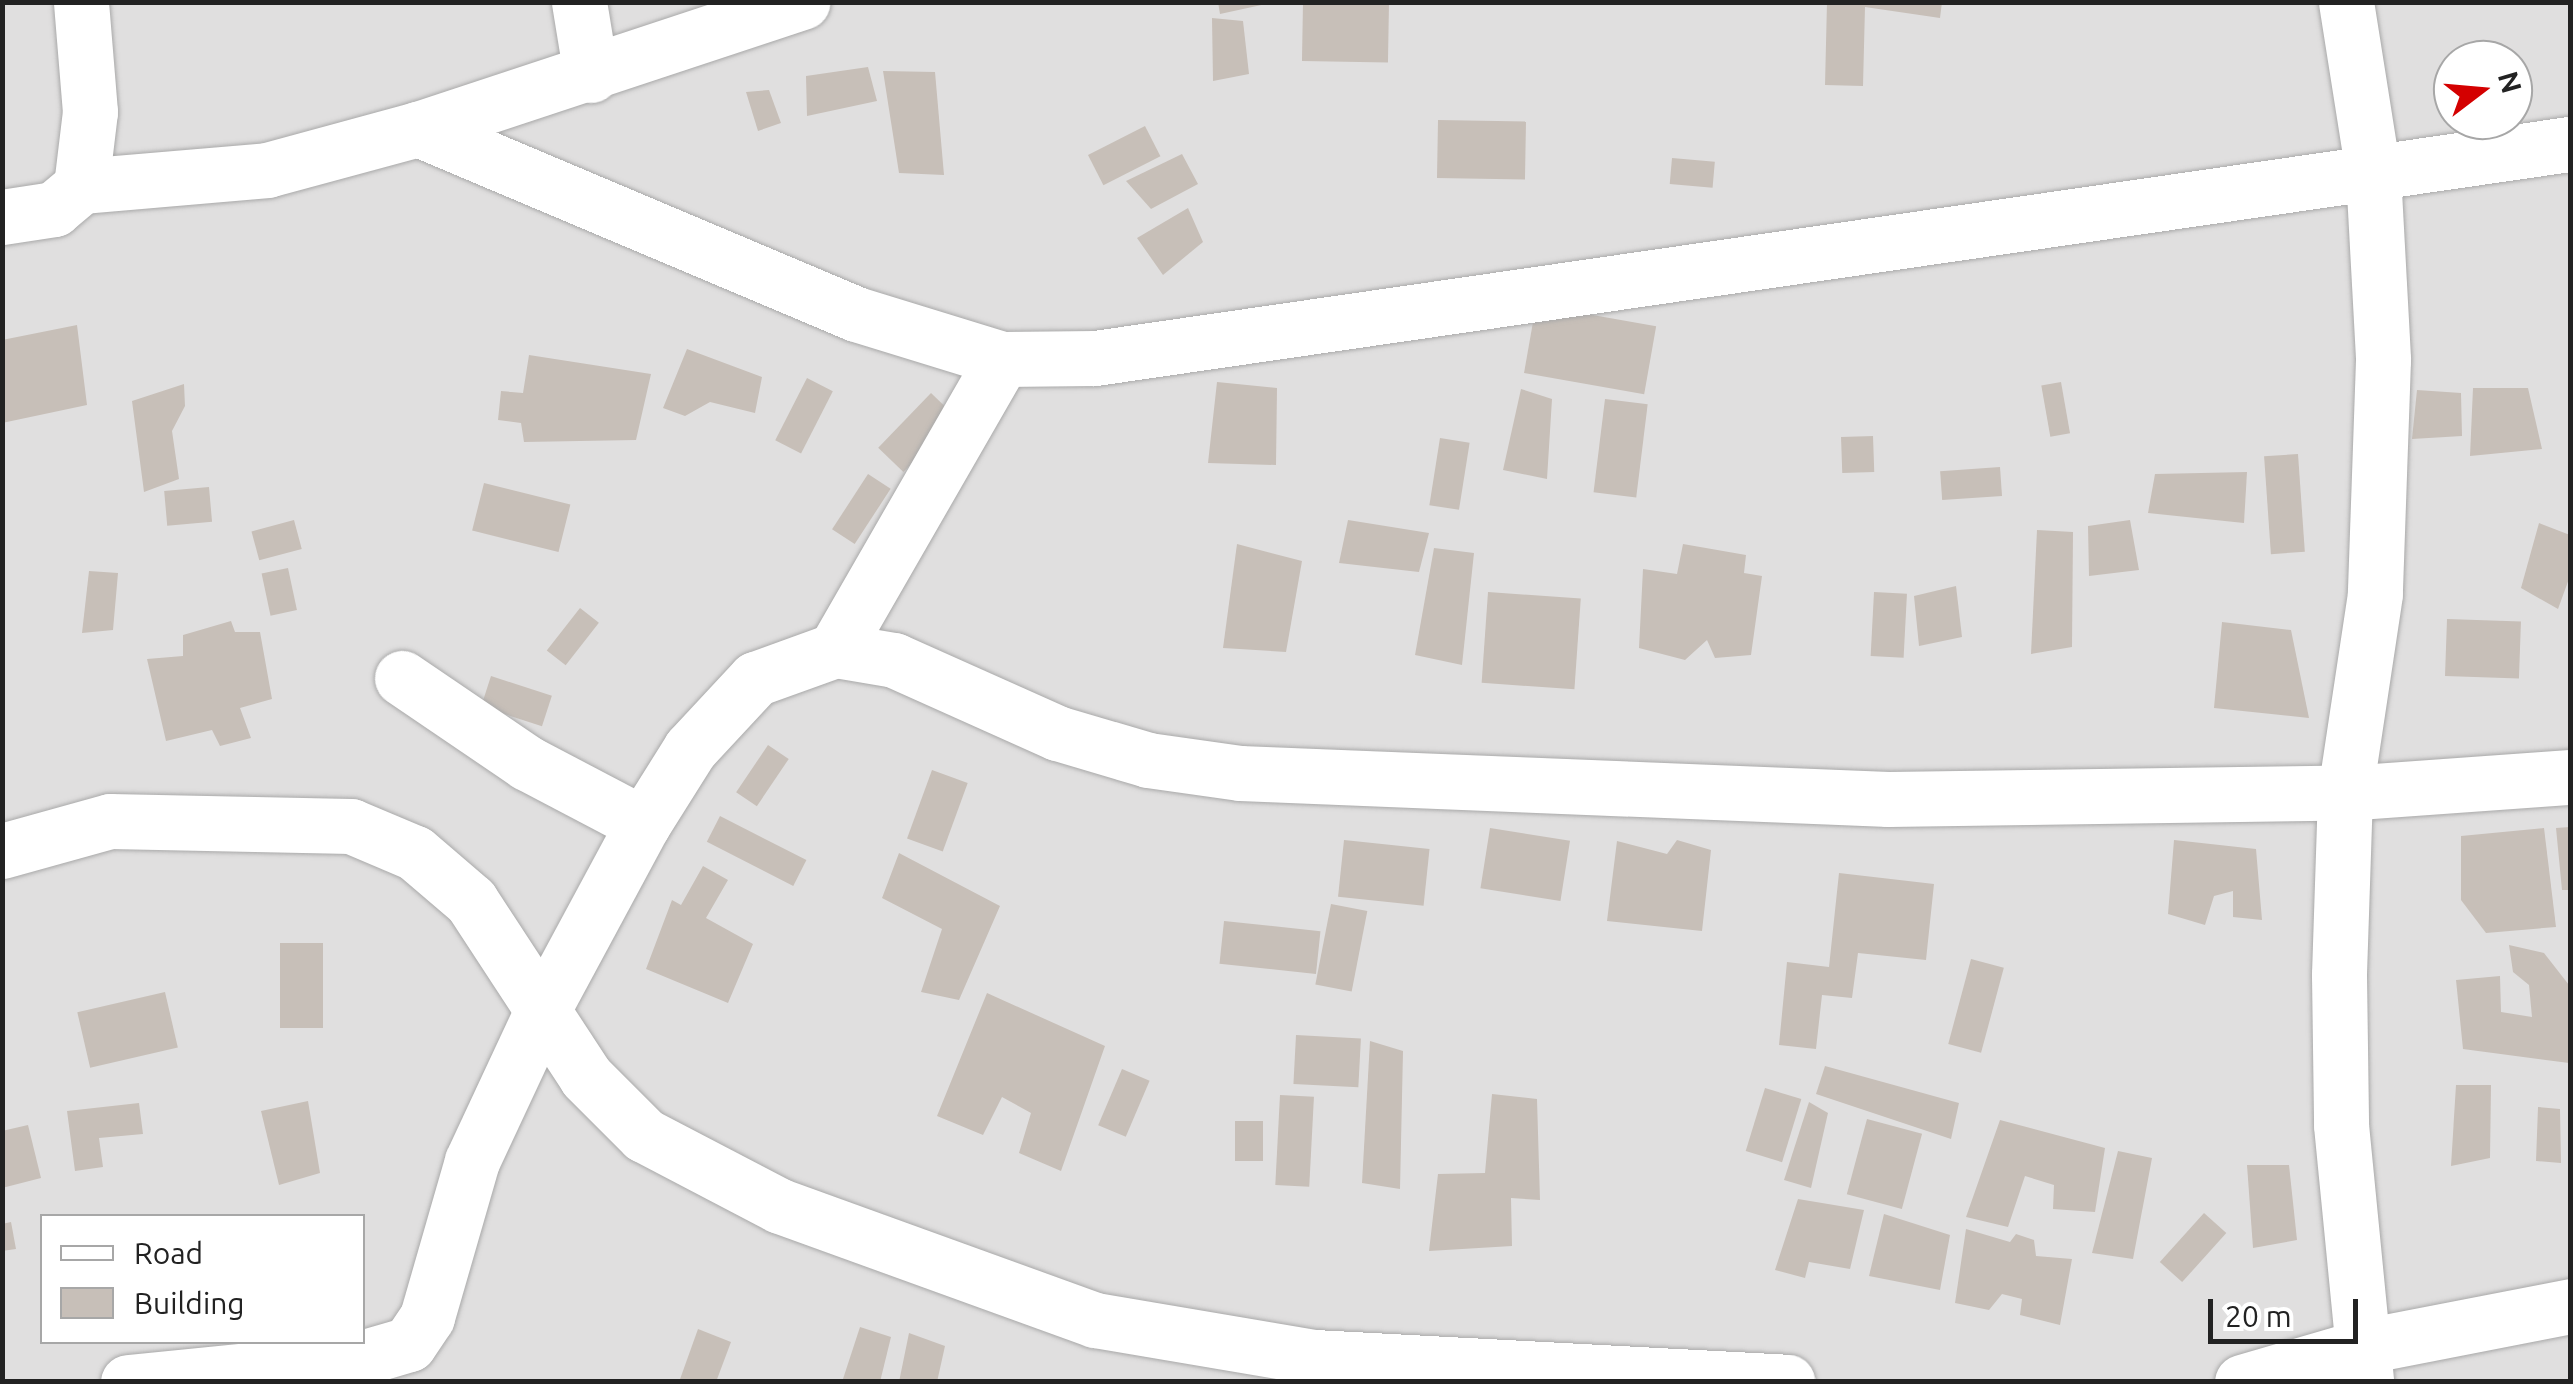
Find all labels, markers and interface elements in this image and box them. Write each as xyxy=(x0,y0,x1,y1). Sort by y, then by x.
north arrow xyxy=(2433,40,2533,140)
text: N xyxy=(2493,68,2528,96)
legend xyxy=(40,1214,365,1344)
text: Road xyxy=(134,1236,203,1270)
scale bar xyxy=(2213,1279,2363,1341)
text: Building xyxy=(134,1286,245,1320)
text: 20 m xyxy=(2225,1299,2292,1333)

